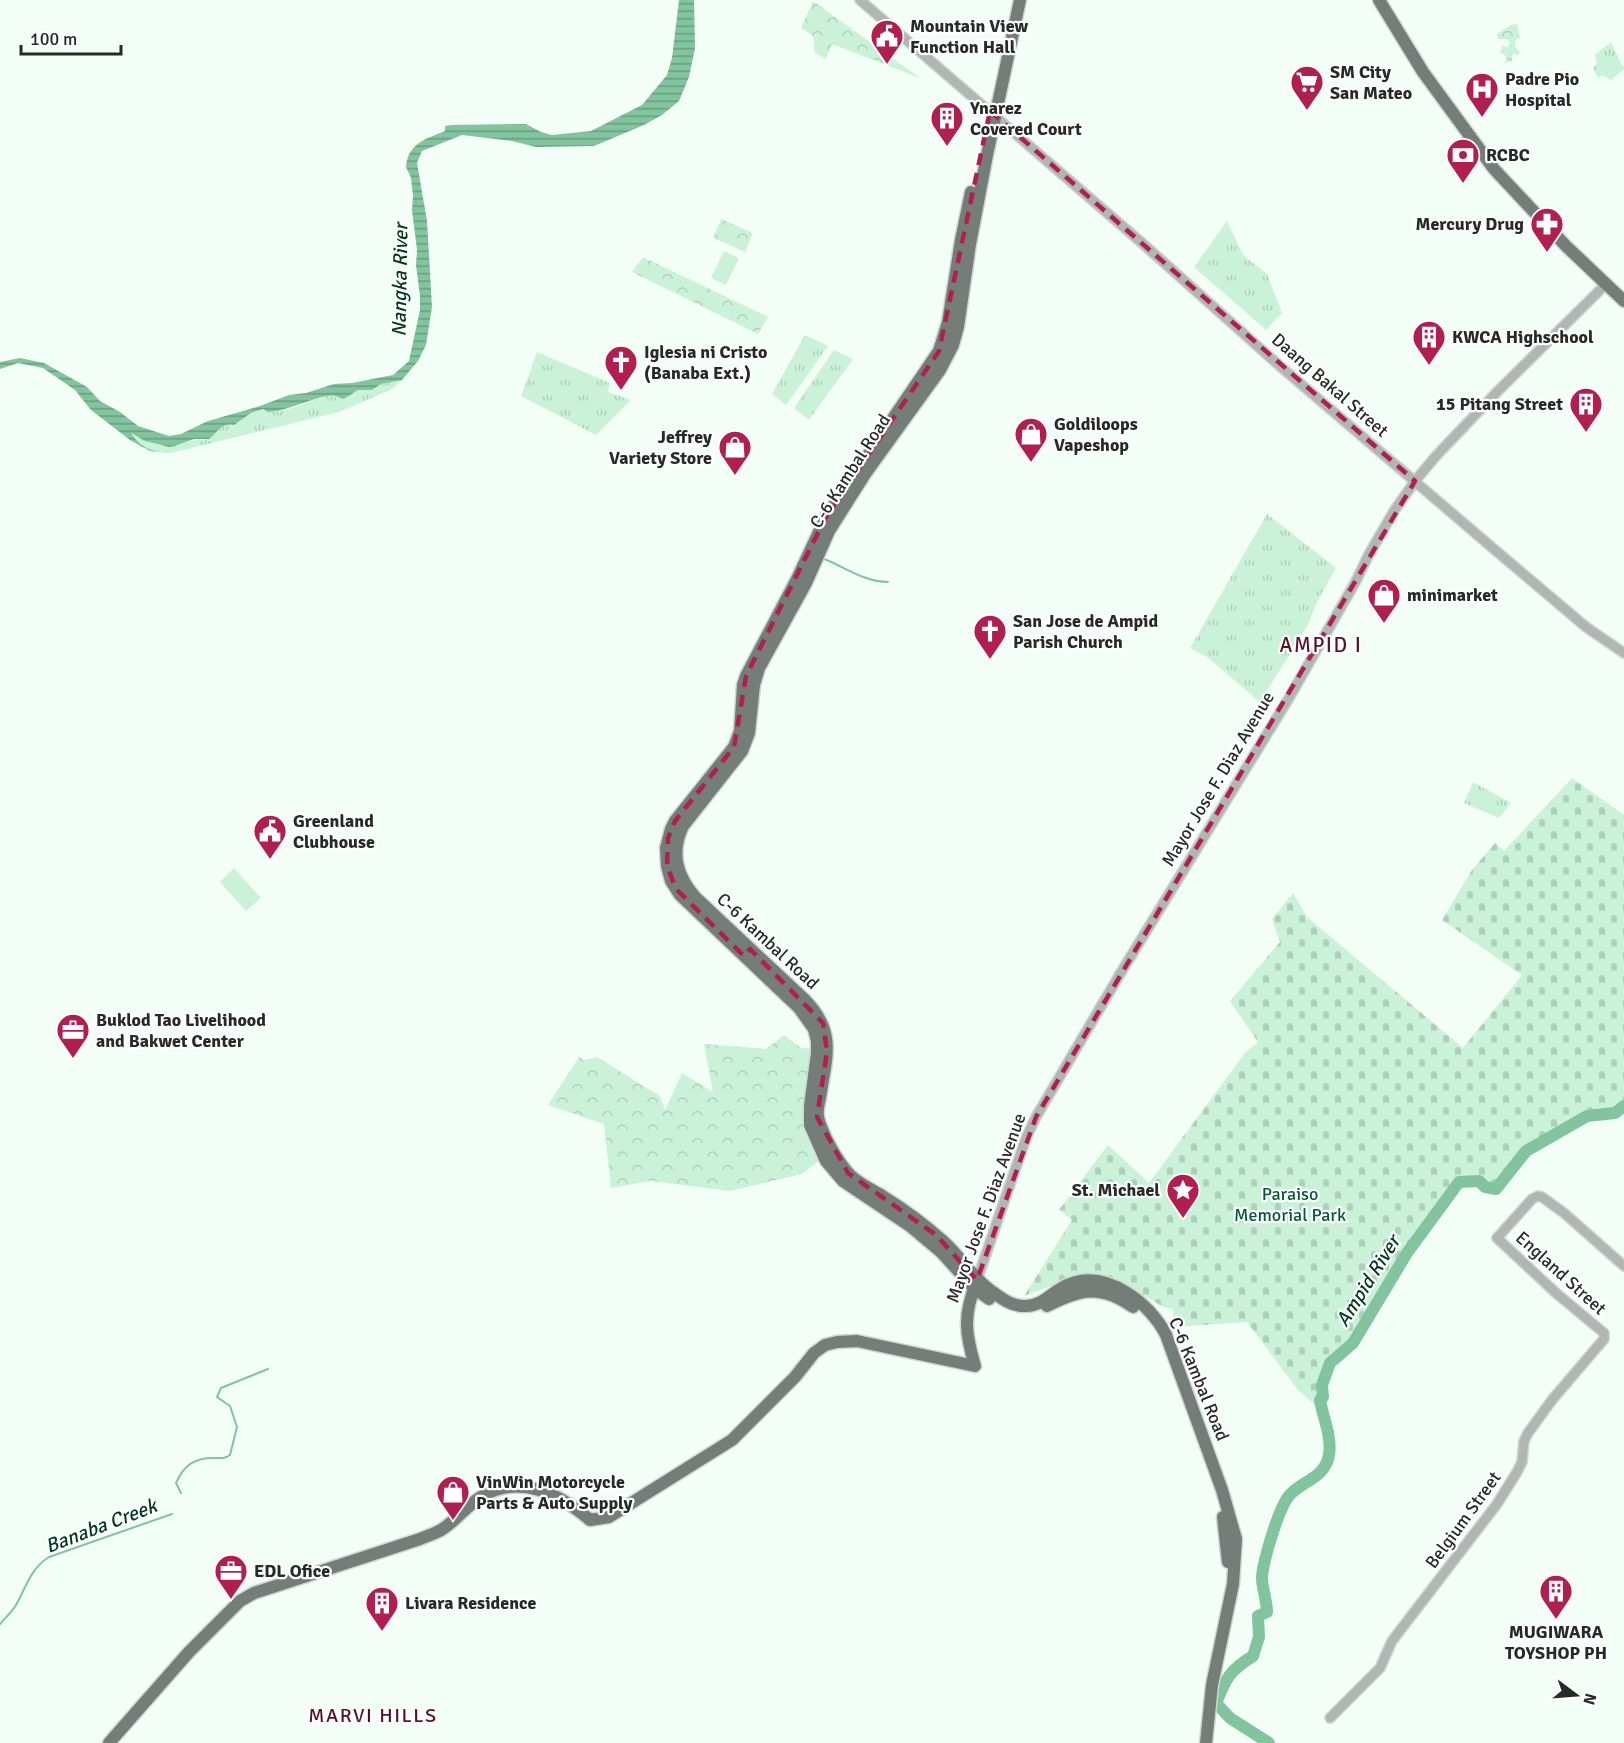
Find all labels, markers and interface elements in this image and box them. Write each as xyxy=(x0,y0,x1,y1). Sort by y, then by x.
place label: Mountain View Function Hall xyxy=(910,15,1028,58)
scale bar xyxy=(21,18,122,56)
public building icon: Mountain View Function Hall xyxy=(869,18,905,65)
text: 100 m xyxy=(30,28,77,50)
place label: SM City San Mateo xyxy=(1330,61,1412,104)
supermarket icon: SM City San Mateo xyxy=(1289,64,1325,111)
place label: Padre Pio Hospital xyxy=(1505,68,1579,111)
hospital icon: Padre Pio Hospital xyxy=(1464,71,1500,118)
place label: Ynarez Covered Court xyxy=(969,97,1082,140)
building icon: Ynarez Covered Court xyxy=(929,100,965,147)
bank icon: RCBC xyxy=(1445,137,1481,184)
place label: RCBC xyxy=(1486,144,1530,166)
pharmacy icon: Mercury Drug xyxy=(1529,206,1565,253)
place label: Mercury Drug xyxy=(1415,213,1524,235)
water label: Nangka River xyxy=(387,221,414,337)
building icon: KWCA Highschool xyxy=(1411,319,1447,366)
place label: KWCA Highschool xyxy=(1452,326,1594,348)
street label: Daang Bakal Street xyxy=(1267,328,1393,442)
place label: Iglesia ni Cristo (Banaba Ext.) xyxy=(644,341,767,384)
church icon: Iglesia ni Cristo (Banaba Ext.) xyxy=(603,344,639,391)
building icon: 15 Pitang Street xyxy=(1568,386,1604,433)
place label: 15 Pitang Street xyxy=(1436,393,1563,415)
street label: C-6 Kambal Road xyxy=(805,410,895,532)
place label: Goldiloops Vapeshop xyxy=(1054,413,1138,456)
shop icon: Goldiloops Vapeshop xyxy=(1013,416,1049,463)
place label: Jeffrey Variety Store xyxy=(609,426,712,469)
shop icon: Jeffrey Variety Store xyxy=(717,429,753,476)
shop icon: minimarket xyxy=(1366,577,1402,624)
place label: minimarket xyxy=(1407,584,1498,606)
place label: San Jose de Ampid Parish Church xyxy=(1013,610,1158,653)
church icon: San Jose de Ampid Parish Church xyxy=(972,613,1008,660)
district label: AMPID I xyxy=(1280,632,1362,658)
street label: Mayor Jose F. Diaz Avenue xyxy=(1157,688,1279,870)
place label: Greenland Clubhouse xyxy=(293,810,375,853)
public building icon: Greenland Clubhouse xyxy=(252,813,288,860)
street label: C-6 Kambal Road xyxy=(712,888,824,994)
place label: Buklod Tao Livelihood and Bakwet Center xyxy=(96,1009,266,1052)
office icon: Buklod Tao Livelihood and Bakwet Center xyxy=(55,1012,91,1059)
street label: Mayor Jose F. Diaz Avenue xyxy=(941,1110,1031,1306)
place icon: St. Michael xyxy=(1165,1172,1201,1219)
place label: St. Michael xyxy=(1072,1179,1160,1201)
park label: Paraiso Memorial Park xyxy=(1234,1183,1346,1226)
street label: England Street xyxy=(1511,1227,1611,1319)
water label: Ampid River xyxy=(1330,1229,1407,1331)
street label: C-6 Kambal Road xyxy=(1164,1314,1234,1444)
street label: Belgium Street xyxy=(1420,1467,1506,1573)
place label: VinWin Motorcycle Parts & Auto Supply xyxy=(476,1471,632,1514)
shop icon: VinWin Motorcycle Parts & Auto Supply xyxy=(435,1474,471,1521)
water label: Banaba Creek xyxy=(42,1493,162,1559)
office icon: EDL Ofice xyxy=(213,1553,249,1600)
place label: EDL Ofice xyxy=(254,1560,330,1582)
building icon: MUGIWARA TOYSHOP PH xyxy=(1538,1573,1574,1620)
building icon: Livara Residence xyxy=(364,1585,400,1632)
place label: Livara Residence xyxy=(405,1592,536,1614)
place label: MUGIWARA TOYSHOP PH xyxy=(1505,1621,1607,1664)
north arrow xyxy=(1546,1665,1606,1725)
text: N xyxy=(1578,1691,1601,1707)
district label: MARVI HILLS xyxy=(308,1703,438,1728)

